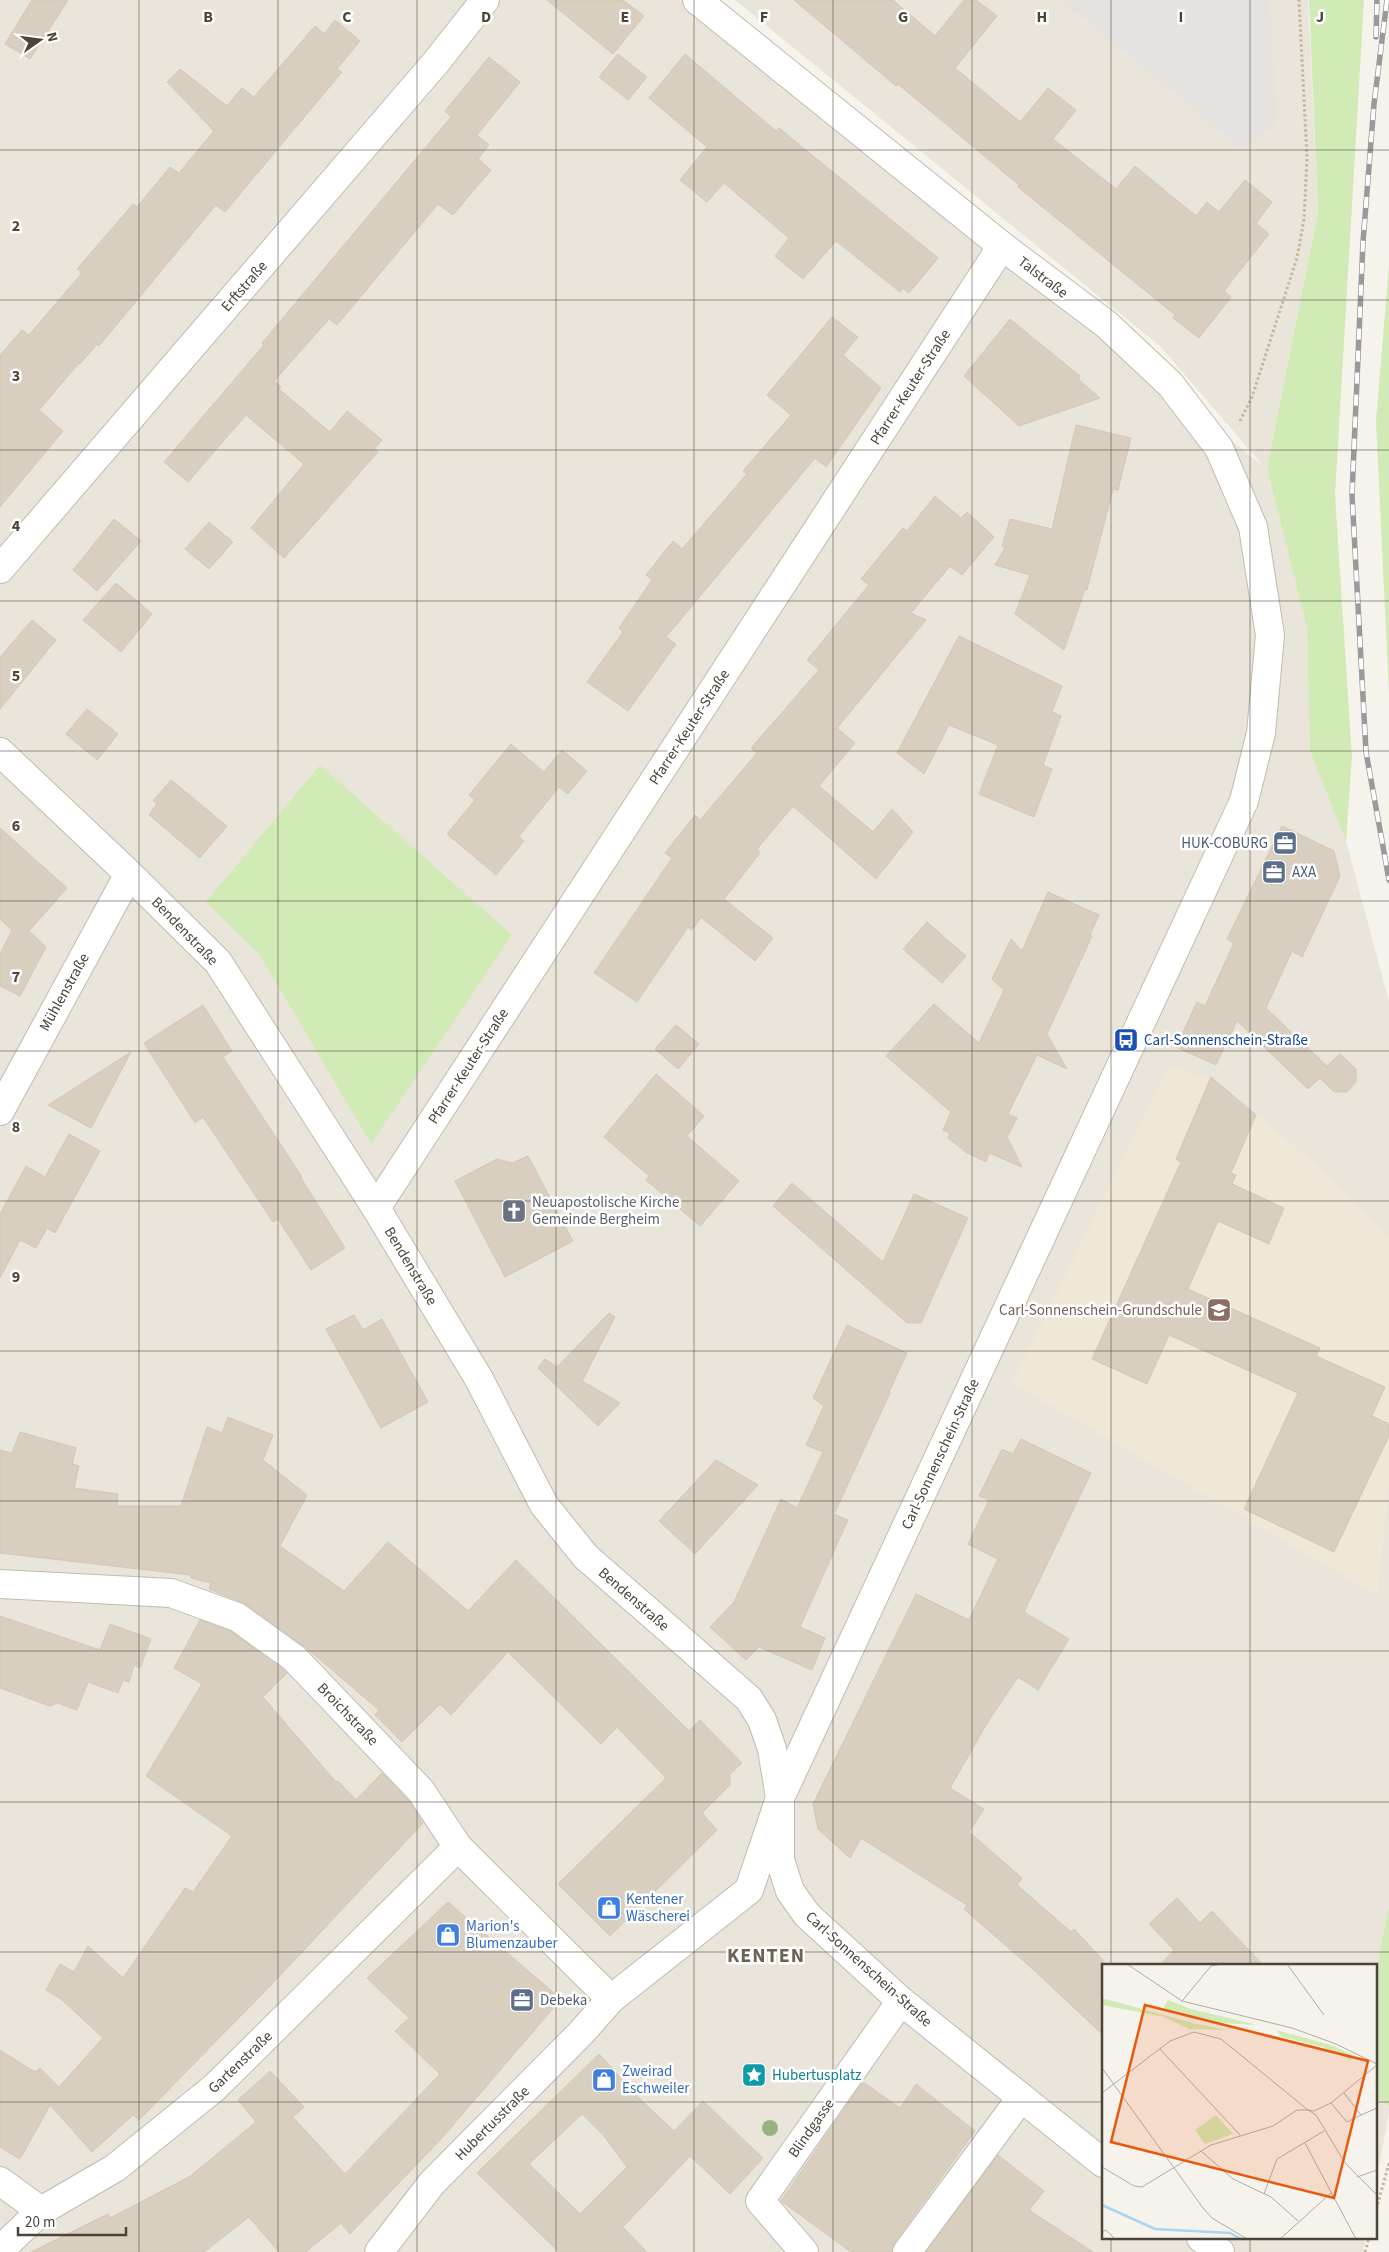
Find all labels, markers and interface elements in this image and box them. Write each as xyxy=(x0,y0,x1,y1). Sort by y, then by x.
text: B xyxy=(203,6,213,28)
text: C xyxy=(342,6,352,28)
text: D xyxy=(481,6,491,28)
text: E xyxy=(621,6,629,28)
text: F xyxy=(760,6,768,28)
text: G xyxy=(898,6,908,28)
text: H xyxy=(1037,6,1047,28)
text: I xyxy=(1179,6,1183,28)
text: J xyxy=(1316,6,1324,28)
north arrow xyxy=(15,15,65,65)
text: N xyxy=(41,30,62,44)
text: 2 xyxy=(12,215,20,237)
street label: Talstraße xyxy=(1013,252,1072,303)
street label: Erftstraße xyxy=(216,256,272,316)
street label: Pfarrer-Keuter-Straße xyxy=(865,325,956,449)
text: 3 xyxy=(12,365,20,387)
text: 4 xyxy=(12,515,21,537)
text: 5 xyxy=(12,665,20,687)
street label: Pfarrer-Keuter-Straße xyxy=(644,665,735,789)
text: 6 xyxy=(12,815,20,837)
office icon: HUK-COBURG xyxy=(1272,830,1298,856)
place label: HUK-COBURG xyxy=(1181,833,1268,854)
office icon: AXA xyxy=(1261,859,1287,885)
place label: AXA xyxy=(1292,862,1317,883)
street label: Bendenstraße xyxy=(147,892,223,970)
street label: Mühlenstraße xyxy=(34,949,95,1035)
text: 7 xyxy=(12,966,20,988)
street label: Pfarrer-Keuter-Straße xyxy=(423,1004,514,1128)
bus stop icon: Carl-Sonnenschein-Straße xyxy=(1113,1027,1139,1053)
place label: Carl-Sonnenschein-Straße xyxy=(1144,1030,1308,1051)
text: 8 xyxy=(12,1116,20,1138)
place label: Neuapostolische Kirche Gemeinde Bergheim xyxy=(532,1192,679,1230)
church icon: Neuapostolische Kirche Gemeinde Bergheim xyxy=(501,1198,527,1224)
street label: Bendenstraße xyxy=(379,1223,442,1309)
text: 9 xyxy=(12,1266,20,1288)
school or university icon: Carl-Sonnenschein-Grundschule xyxy=(1206,1297,1232,1323)
place label: Carl-Sonnenschein-Grundschule xyxy=(999,1300,1202,1321)
street label: Carl-Sonnenschein-Straße xyxy=(896,1375,985,1533)
street label: Bendenstraße xyxy=(594,1563,674,1636)
street label: Broichstraße xyxy=(312,1678,383,1751)
place label: Kentener Wäscherei xyxy=(626,1889,690,1927)
shop icon: Kentener Wäscherei xyxy=(596,1895,622,1921)
street label: Carl-Sonnenschein-Straße xyxy=(801,1907,937,2032)
place label: Marion's Blumenzauber xyxy=(466,1916,558,1954)
shop icon: Marion's Blumenzauber xyxy=(435,1922,461,1948)
district label: KENTEN xyxy=(727,1942,805,1970)
inset map xyxy=(1102,1964,1376,2240)
office icon: Debeka xyxy=(509,1987,535,2013)
place label: Debeka xyxy=(540,1990,587,2011)
street label: Gartenstraße xyxy=(204,2026,277,2098)
place label: Zweirad Eschweiler xyxy=(622,2061,690,2099)
place icon: Hubertusplatz xyxy=(741,2062,767,2088)
place label: Hubertusplatz xyxy=(772,2065,861,2086)
shop icon: Zweirad Eschweiler xyxy=(591,2067,617,2093)
street label: Hubertusstraße xyxy=(450,2081,534,2165)
street label: Blindgasse xyxy=(783,2095,839,2162)
scale bar xyxy=(18,2204,125,2236)
text: 20 m xyxy=(25,2212,55,2233)

